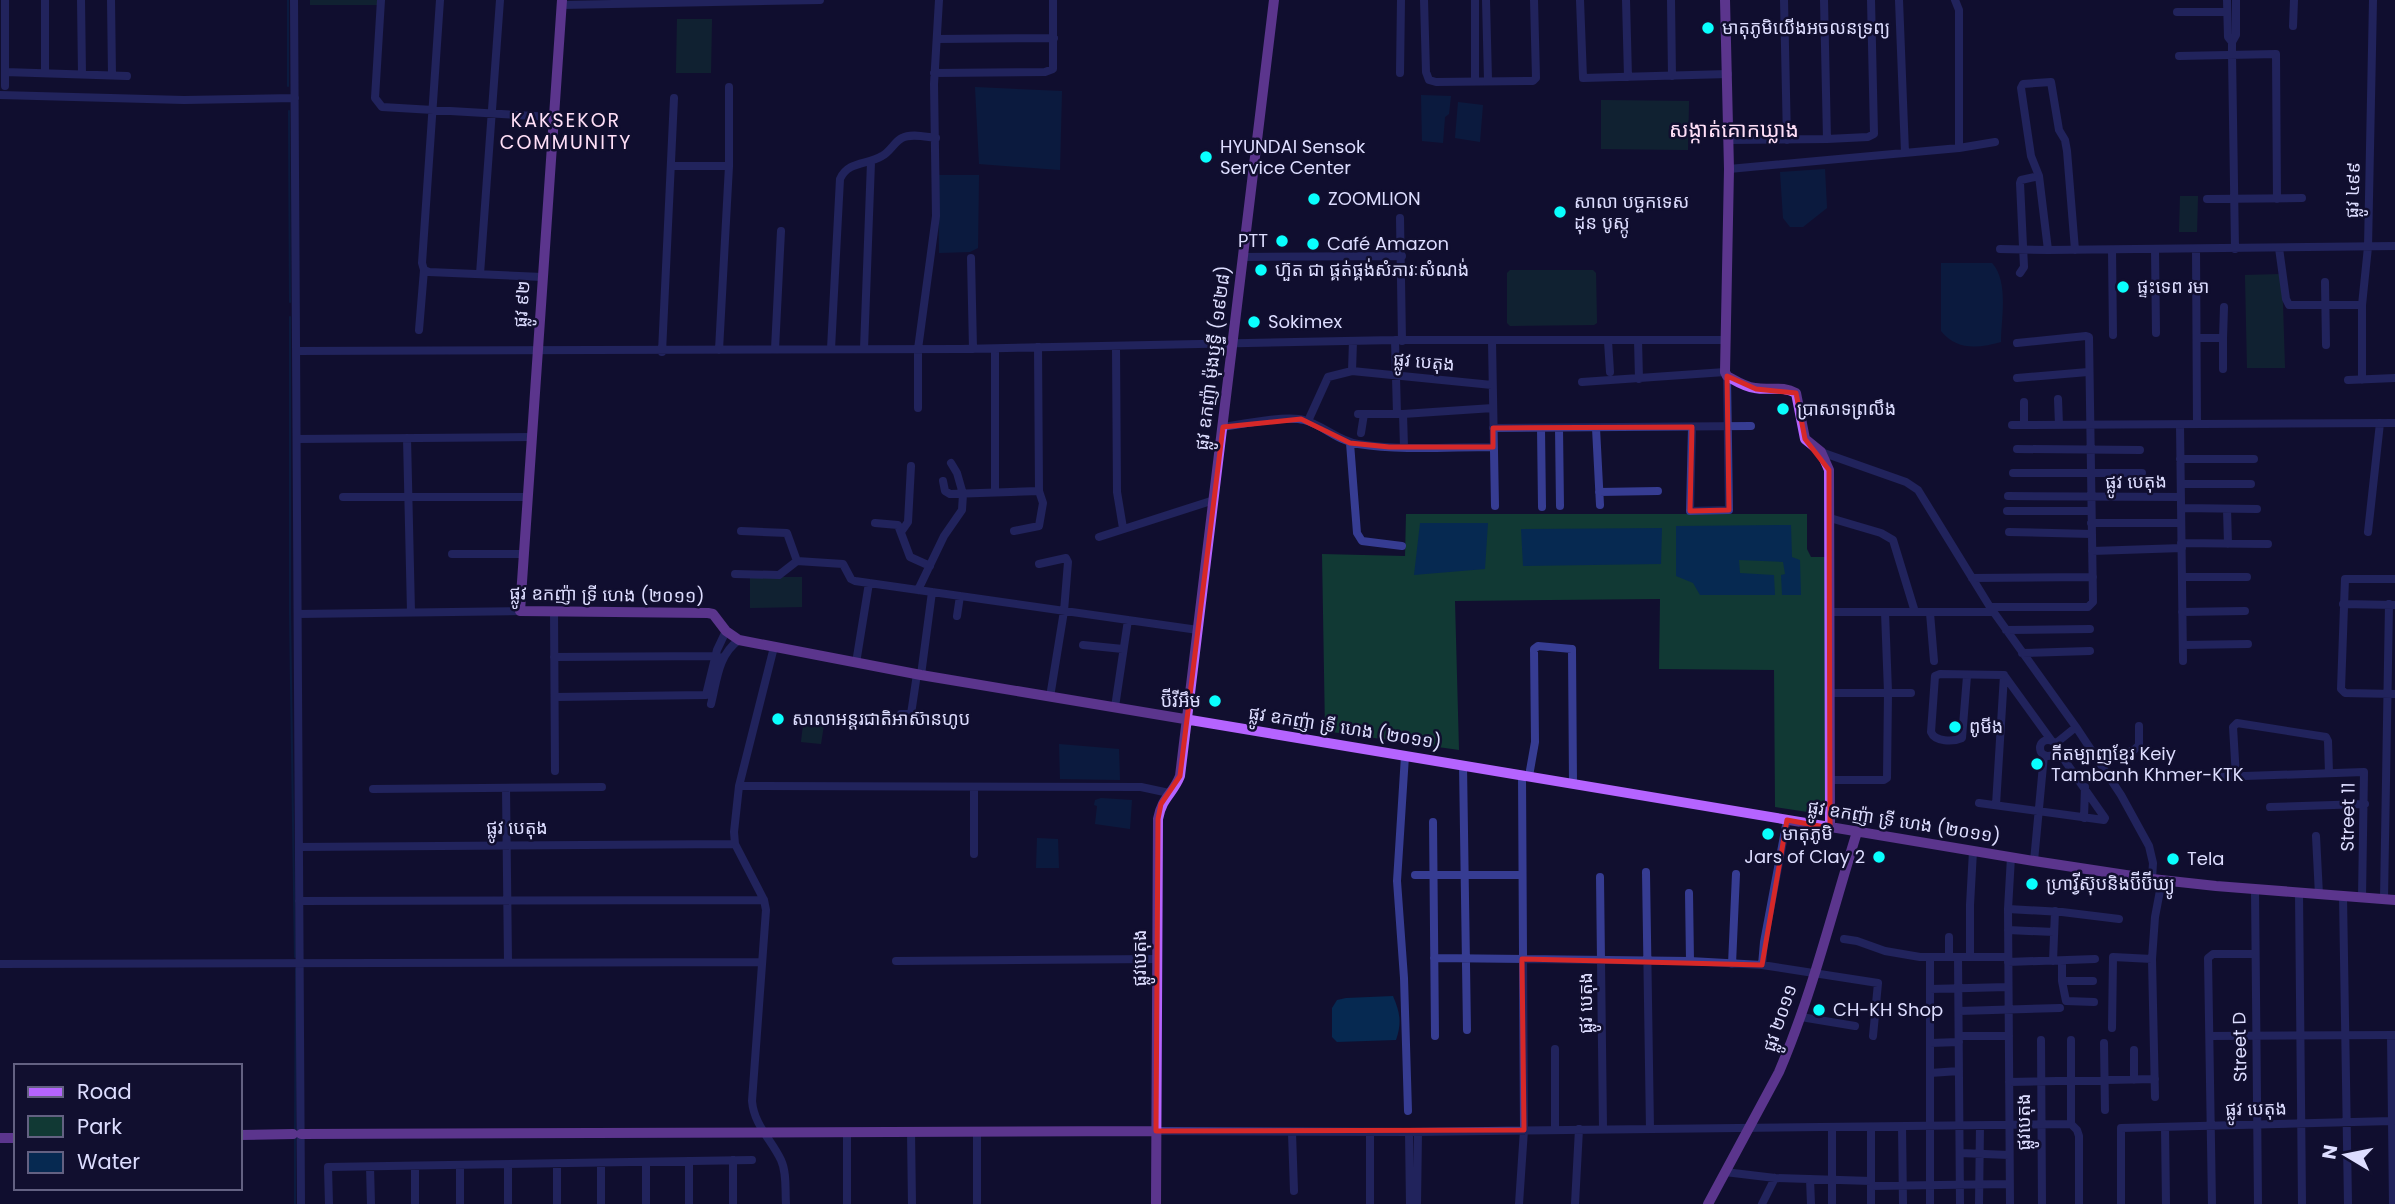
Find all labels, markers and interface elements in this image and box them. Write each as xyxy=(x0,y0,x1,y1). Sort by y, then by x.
place label: មាតុភូមិយើងអចលនទ្រព្យ xyxy=(1722,15,1890,40)
marker: មាតុភូមិយើងអចលនទ្រព្យ xyxy=(1700,20,1716,36)
district label: KAKSEKOR COMMUNITY xyxy=(500,107,632,156)
district label: សង្កាត់គោកឃ្លាង xyxy=(1669,115,1799,144)
place label: HYUNDAI Sensok Service Center xyxy=(1220,134,1366,180)
marker: HYUNDAI Sensok Service Center xyxy=(1198,149,1214,165)
street label: ផ្លូវ ៤៩៩ xyxy=(2339,161,2370,219)
place label: ZOOMLION xyxy=(1328,186,1421,211)
place label: សាលា បច្ចកទេស ដុន បូស្កូ xyxy=(1574,189,1689,239)
marker: ZOOMLION xyxy=(1306,191,1322,207)
marker: សាលា បច្ចកទេស ដុន បូស្កូ xyxy=(1552,204,1568,220)
place label: PTT xyxy=(1238,228,1268,253)
place label: Café Amazon xyxy=(1327,231,1449,256)
marker: PTT xyxy=(1274,233,1290,249)
marker: Café Amazon xyxy=(1305,236,1321,252)
place label: ហ៊ួត ជា ផ្គត់ផ្គង់សំភារៈសំណង់ xyxy=(1275,257,1469,282)
marker: ហ៊ួត ជា ផ្គត់ផ្គង់សំភារៈសំណង់ xyxy=(1253,262,1269,278)
street label: ផ្លូវ ឧកញ៉ា ម៉ុងឫទ្ធី (១៩២៨) xyxy=(1189,264,1241,452)
place label: ផ្ទះទេព រមា xyxy=(2137,274,2209,299)
marker: ផ្ទះទេព រមា xyxy=(2115,279,2131,295)
street label: ផ្លូវ ៩២ xyxy=(507,280,540,329)
place label: Sokimex xyxy=(1268,309,1342,334)
marker: Sokimex xyxy=(1246,314,1262,330)
street label: ផ្លូវ បេតុង xyxy=(1392,346,1456,381)
place label: ប្រាសាទព្រលឹង xyxy=(1797,396,1896,421)
marker: ប្រាសាទព្រលឹង xyxy=(1775,401,1791,417)
street label: ផ្លូវ បេតុង xyxy=(2105,468,2167,499)
street label: ផ្លូវ ឧកញ៉ា ទ្រី ហេង (២០១១) xyxy=(509,580,705,613)
place label: ប៊ីវីអឹម xyxy=(1161,688,1201,713)
marker: ប៊ីវីអឹម xyxy=(1207,693,1223,709)
street label: ផ្លូវ ឧកញ៉ា ទ្រី ហេង (២០១១) xyxy=(1246,700,1443,759)
place label: សាលាអន្ដរជាតិអាស៊ានហូប xyxy=(792,706,970,731)
marker: សាលាអន្ដរជាតិអាស៊ានហូប xyxy=(770,711,786,727)
place label: ពូមីង xyxy=(1969,714,2003,739)
marker: ពូមីង xyxy=(1947,719,1963,735)
place label: កីតម្បាញខ្មែរ Keiy Tambanh Khmer-KTK xyxy=(2051,741,2244,787)
marker: កីតម្បាញខ្មែរ Keiy Tambanh Khmer-KTK xyxy=(2029,756,2045,772)
street label: Street 11 xyxy=(2334,782,2361,852)
street label: ផ្លូវ ឧកញ៉ា ទ្រី ហេង (២០១១) xyxy=(1805,794,2002,853)
street label: ផ្លូវ បេតុង xyxy=(486,815,548,844)
place label: មាតុភូមិ xyxy=(1782,821,1833,846)
marker: មាតុភូមិ xyxy=(1760,826,1776,842)
place label: Jars of Clay 2 xyxy=(1744,844,1865,869)
place label: Tela xyxy=(2187,846,2225,871)
marker: Jars of Clay 2 xyxy=(1871,849,1887,865)
marker: Tela xyxy=(2165,851,2181,867)
place label: ហ្រាវ្វីស៊ុបនិងប៊ីប៊ីឃ្យូ xyxy=(2046,871,2175,900)
marker: ហ្រាវ្វីស៊ុបនិងប៊ីប៊ីឃ្យូ xyxy=(2024,876,2040,892)
street label: ផ្លូវបេតុង xyxy=(1127,930,1156,986)
street label: ផ្លូវ បេតុង xyxy=(1573,972,1602,1034)
street label: ផ្លូវ ២០១១ xyxy=(1756,981,1807,1056)
place label: CH-KH Shop xyxy=(1833,997,1943,1022)
marker: CH-KH Shop xyxy=(1811,1002,1827,1018)
street label: Street D xyxy=(2226,1012,2253,1082)
legend xyxy=(14,1064,242,1190)
text: Road xyxy=(77,1077,132,1106)
street label: ផ្លូវបេតុង xyxy=(2011,1094,2040,1150)
street label: ផ្លូវ បេតុង xyxy=(2225,1095,2287,1126)
text: Park xyxy=(77,1112,122,1141)
north arrow xyxy=(2311,1120,2381,1190)
text: N xyxy=(2315,1143,2344,1162)
text: Water xyxy=(77,1147,140,1176)

